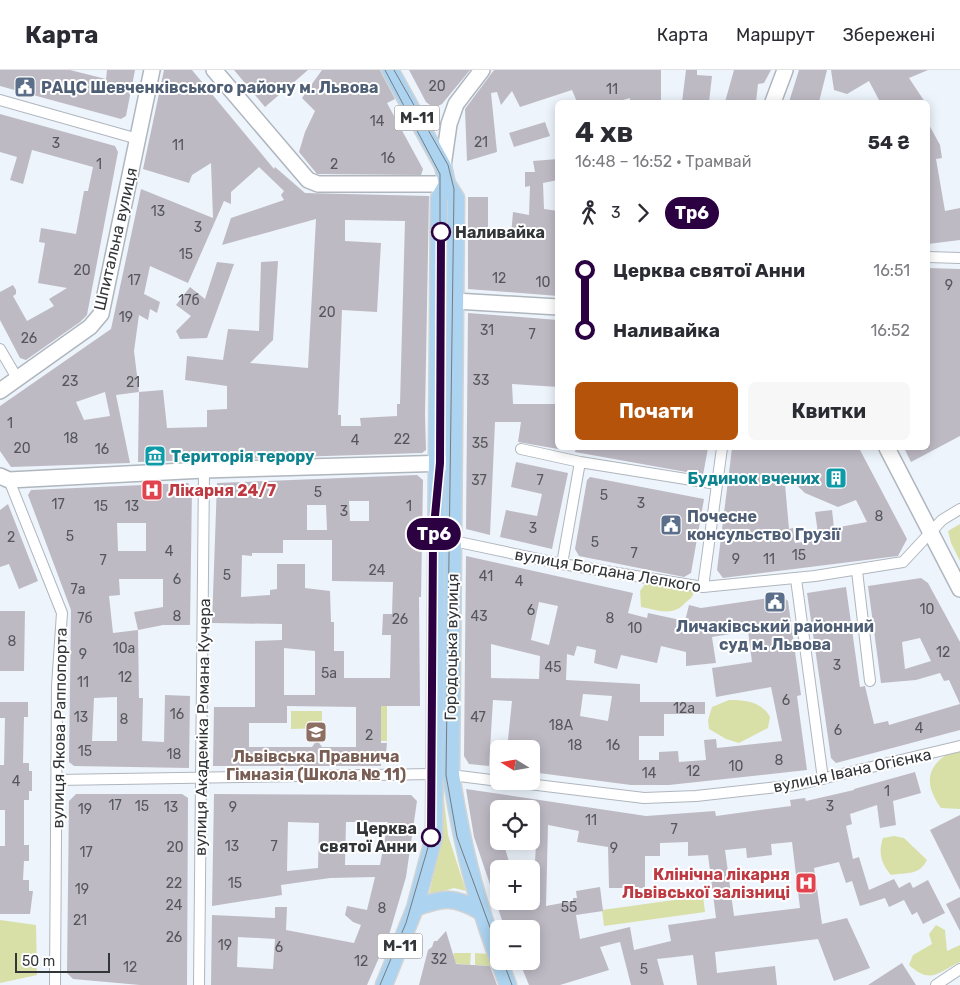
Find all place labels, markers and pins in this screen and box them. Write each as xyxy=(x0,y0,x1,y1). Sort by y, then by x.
public building icon: РАЦС Шевченківського району м. Львова xyxy=(13,75,37,99)
place label: РАЦС Шевченківського району м. Львова xyxy=(41,78,379,97)
marker: Наливайка xyxy=(431,222,451,242)
place label: Наливайка xyxy=(455,223,545,242)
museum icon: Територія терору xyxy=(143,444,167,468)
place label: Територія терору xyxy=(171,447,315,466)
building icon: Будинок вчених xyxy=(824,466,848,490)
place label: Будинок вчених xyxy=(688,469,821,488)
hospital icon: Лікарня 24/7 xyxy=(140,478,164,502)
place label: Лікарня 24/7 xyxy=(168,481,276,500)
place label: Почесне консульство Грузії xyxy=(687,507,842,544)
public building icon: Почесне консульство Грузії xyxy=(659,513,683,537)
public building icon: Личаківський районний суд м. Львова xyxy=(763,590,787,614)
place label: Личаківський районний суд м. Львова xyxy=(676,617,874,654)
school or university icon: Львівська Правнича Гімназія (Школа № 11) xyxy=(304,720,328,744)
place label: Львівська Правнича Гімназія (Школа № 11) xyxy=(226,747,406,784)
place label: Церква святої Анни xyxy=(320,819,417,856)
marker: Церква святої Анни xyxy=(421,827,441,847)
place label: Клінічна лікарня Львівської залізниці xyxy=(622,865,790,902)
hospital icon: Клінічна лікарня Львівської залізниці xyxy=(794,871,818,895)

